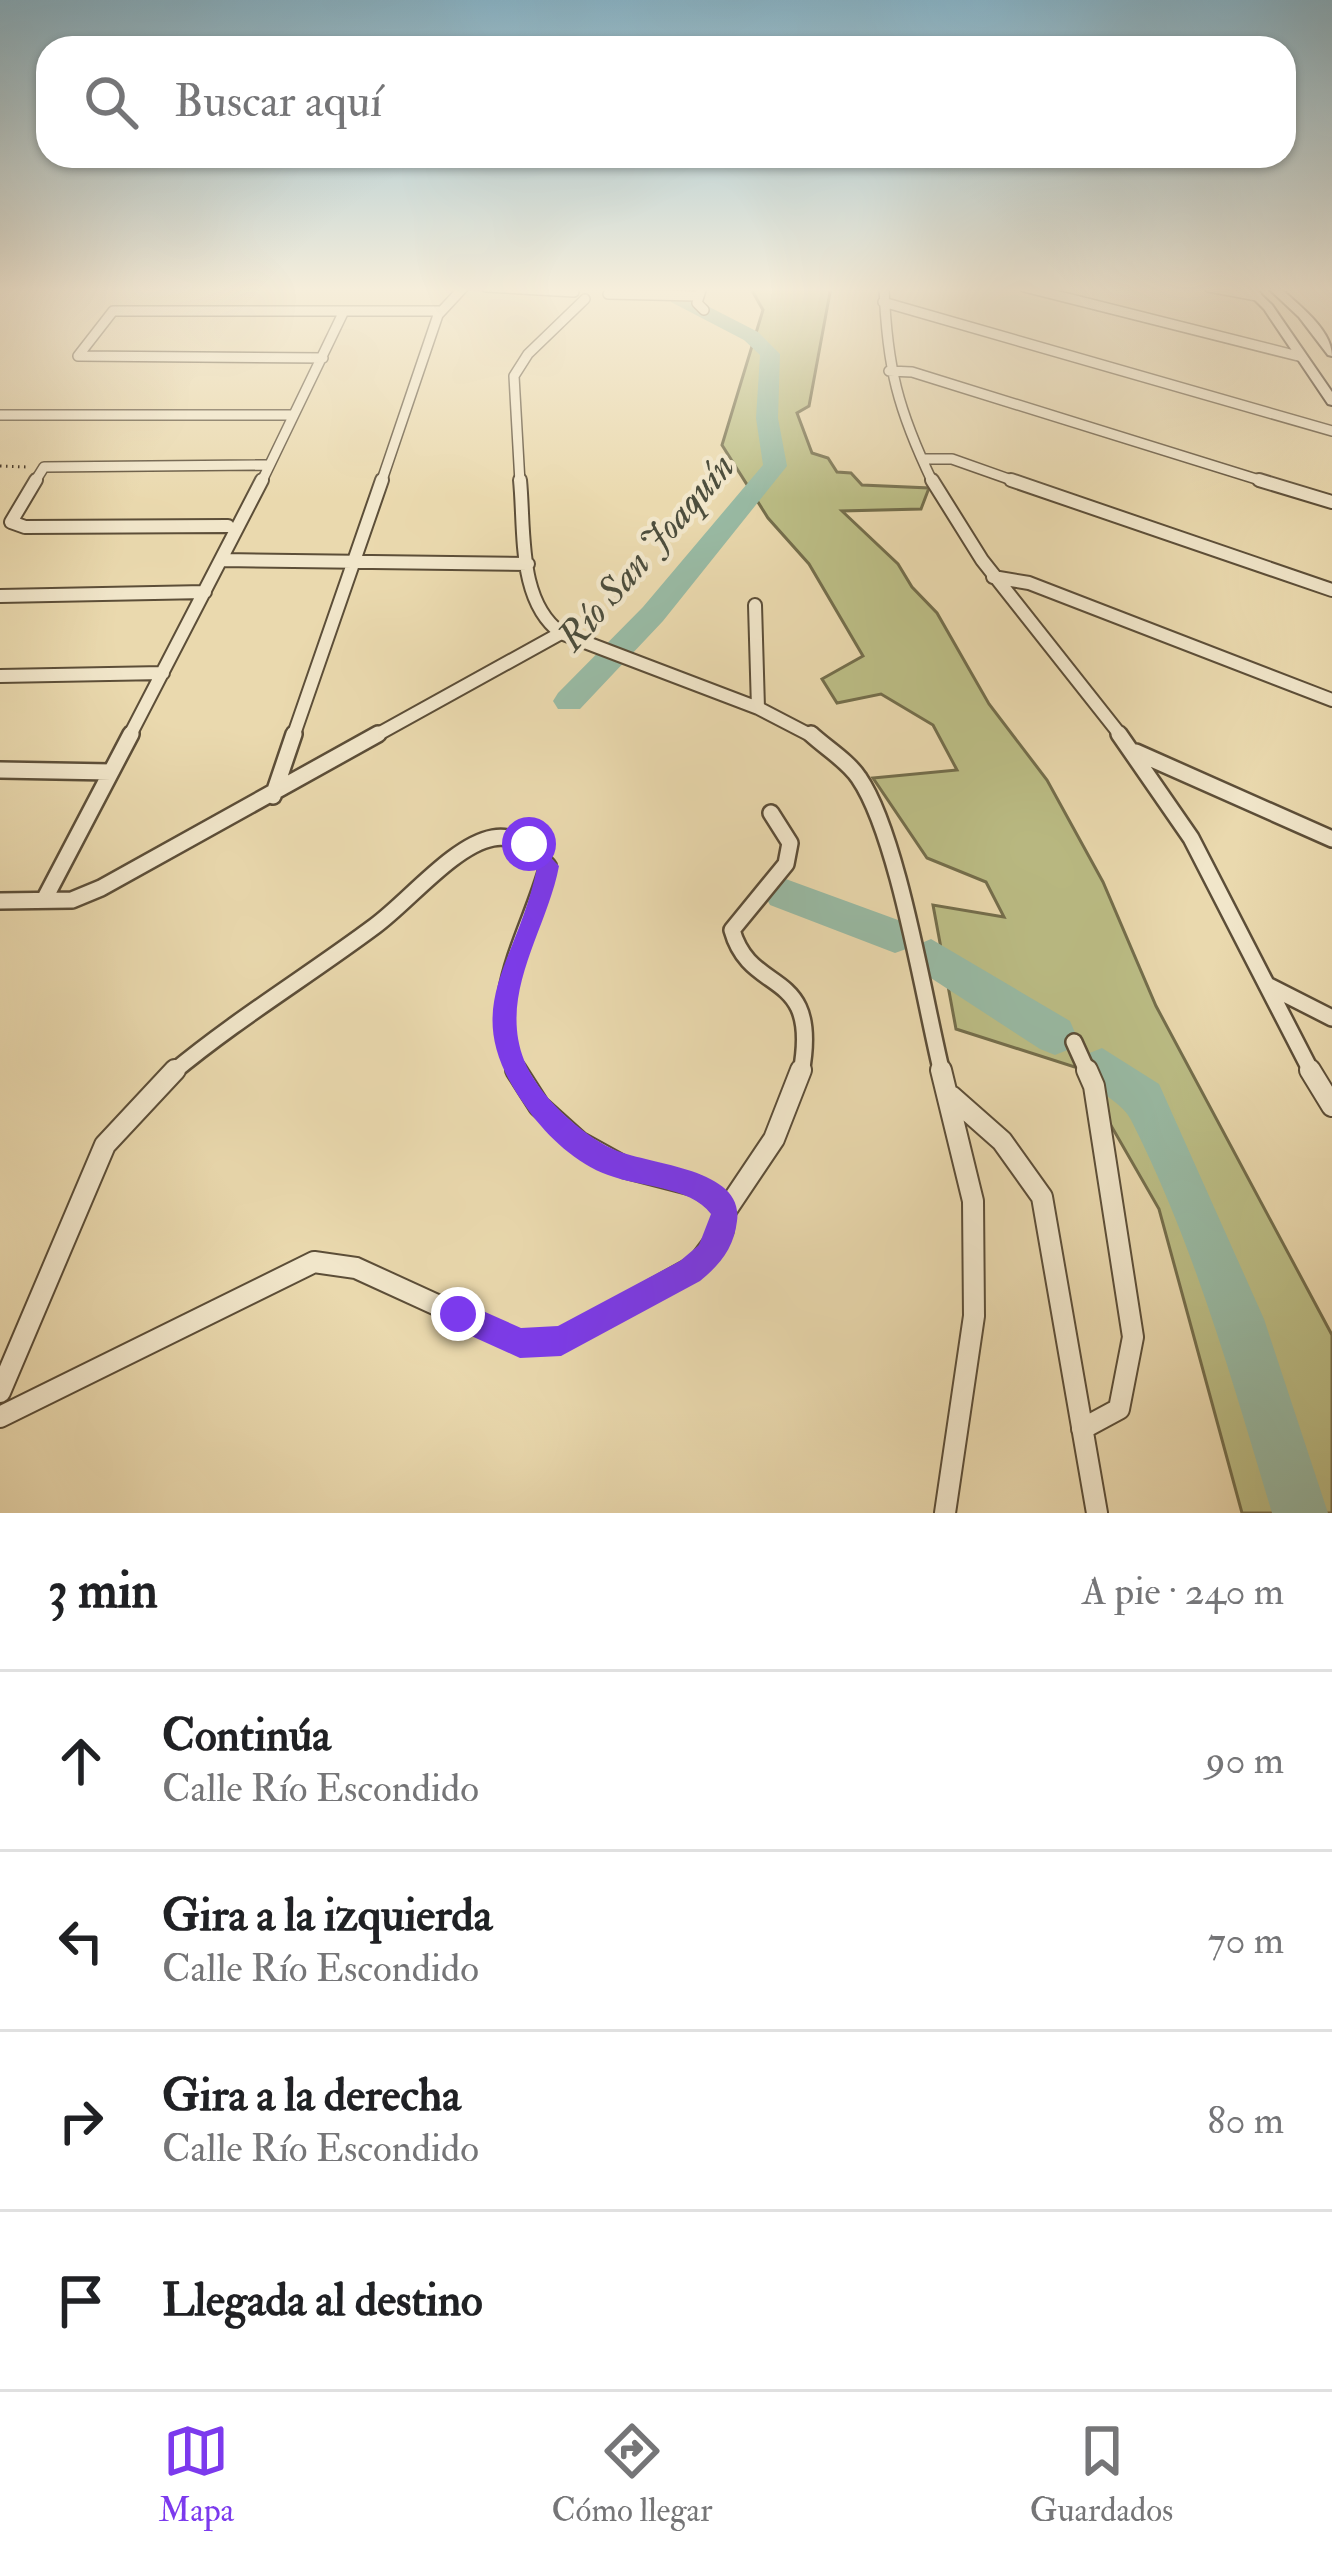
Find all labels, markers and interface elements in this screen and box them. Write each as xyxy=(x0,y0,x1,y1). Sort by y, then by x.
search box xyxy=(36,36,1296,168)
icon: search xyxy=(78,69,144,135)
text: Buscar aquí xyxy=(174,74,382,130)
water label: Río San Joaquín xyxy=(546,443,745,662)
route start xyxy=(502,817,556,871)
route end xyxy=(431,1287,485,1341)
text: 3 min xyxy=(48,1559,158,1623)
text: A pie · 240 m xyxy=(1082,1567,1284,1616)
text: Continúa xyxy=(162,1708,331,1764)
icon: ahead xyxy=(48,1728,114,1794)
text: 90 m xyxy=(1206,1736,1284,1785)
text: Calle Río Escondido xyxy=(162,1764,479,1813)
text: Gira a la izquierda xyxy=(162,1888,492,1944)
icon: left xyxy=(48,1908,114,1974)
text: 70 m xyxy=(1208,1916,1284,1965)
text: Calle Río Escondido xyxy=(162,1944,479,1993)
text: Gira a la derecha xyxy=(162,2068,461,2124)
icon: right xyxy=(48,2088,114,2154)
text: 80 m xyxy=(1207,2096,1284,2145)
text: Calle Río Escondido xyxy=(162,2124,479,2173)
icon: arrive xyxy=(48,2268,114,2334)
text: Llegada al destino xyxy=(162,2273,483,2329)
tab: Mapa xyxy=(159,2418,234,2531)
tab: Cómo llegar xyxy=(551,2418,712,2531)
tab: Guardados xyxy=(1030,2418,1173,2531)

